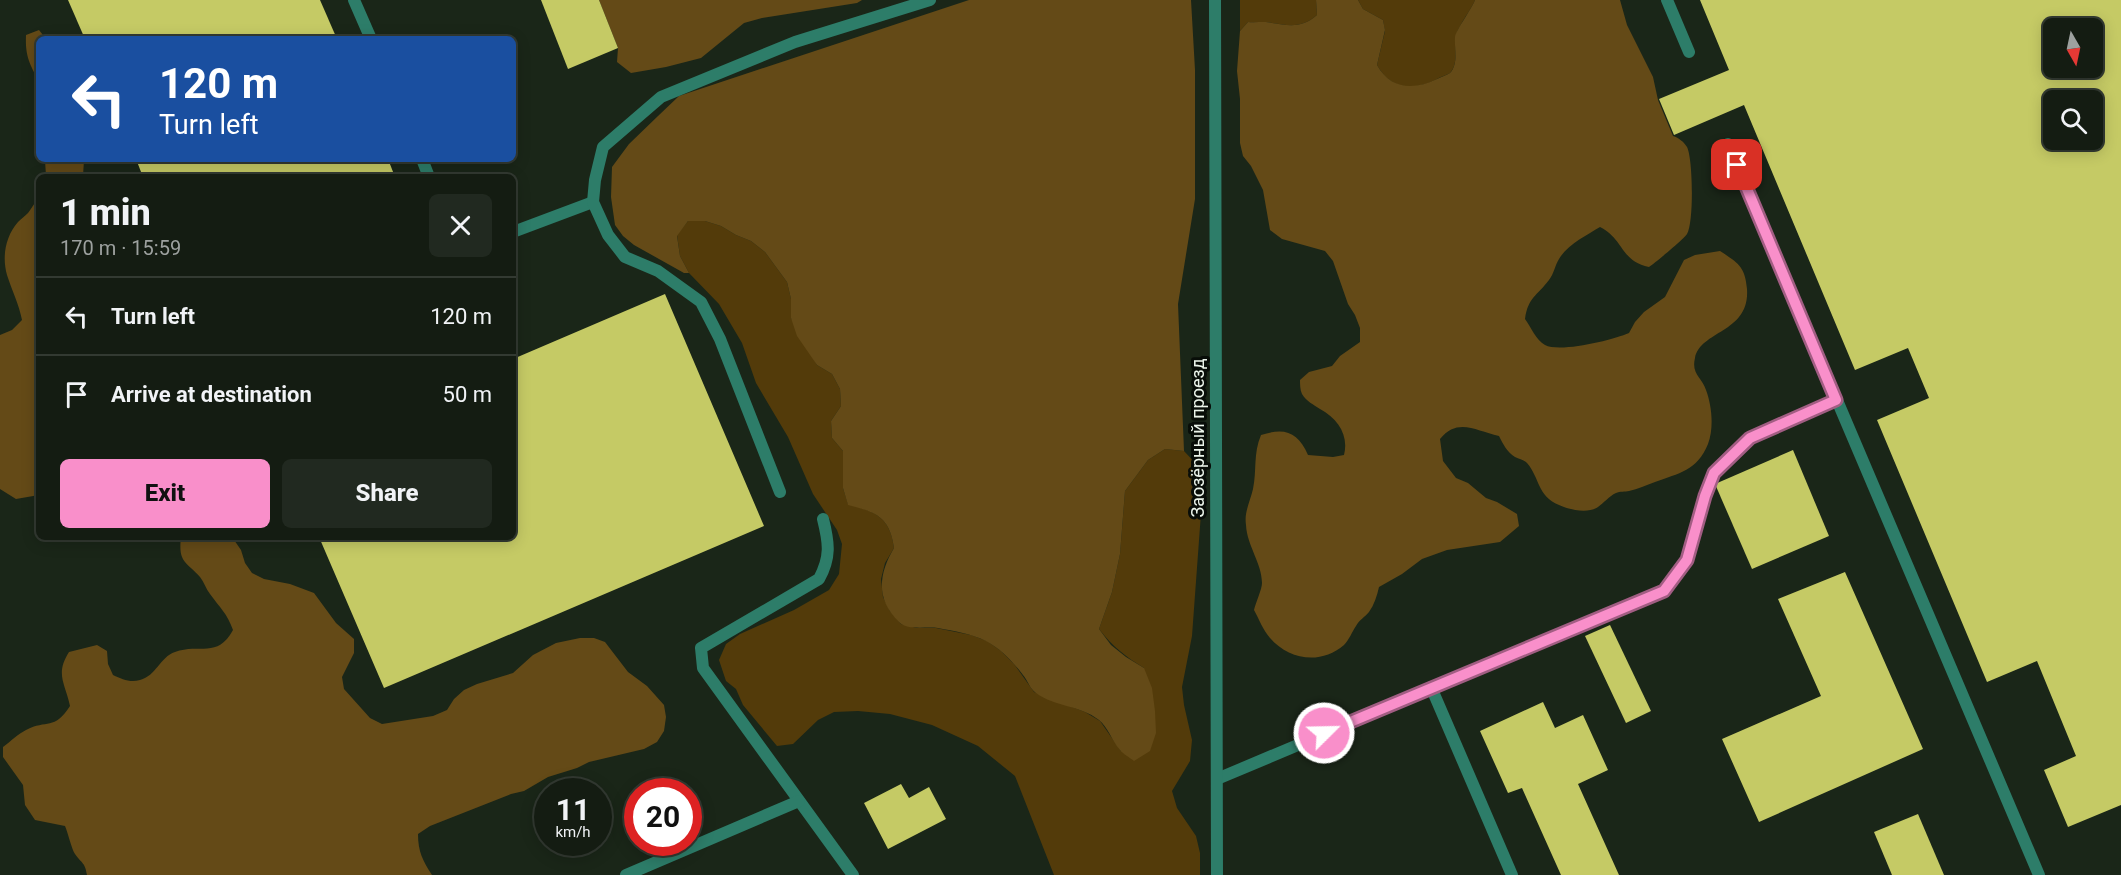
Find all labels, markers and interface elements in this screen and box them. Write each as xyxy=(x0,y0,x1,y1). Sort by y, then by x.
north arrow xyxy=(2043,18,2103,78)
map controls xyxy=(2043,18,2103,150)
text: 120 m xyxy=(159,59,278,108)
icon: left xyxy=(60,60,138,138)
button: search xyxy=(2043,90,2103,150)
text: Turn left xyxy=(159,109,259,141)
pin xyxy=(1711,139,1762,190)
icon: arrive xyxy=(1720,148,1753,181)
text: 1 min xyxy=(60,192,151,234)
button: close xyxy=(429,194,492,257)
text: 170 m · 15:59 xyxy=(60,236,181,260)
icon: left xyxy=(60,300,93,333)
text: Turn left xyxy=(111,304,195,329)
text: 120 m xyxy=(430,304,492,329)
street label: Заозёрный проезд xyxy=(1187,358,1208,518)
icon: arrive xyxy=(60,378,93,411)
text: Arrive at destination xyxy=(111,382,312,407)
text: 50 m xyxy=(443,382,492,407)
button: Exit xyxy=(60,459,270,528)
button: Share xyxy=(282,459,492,528)
position arrow xyxy=(1292,701,1356,765)
speed limit sign: 20 xyxy=(624,778,702,856)
text: 11 xyxy=(556,792,590,827)
text: km/h xyxy=(555,823,591,841)

